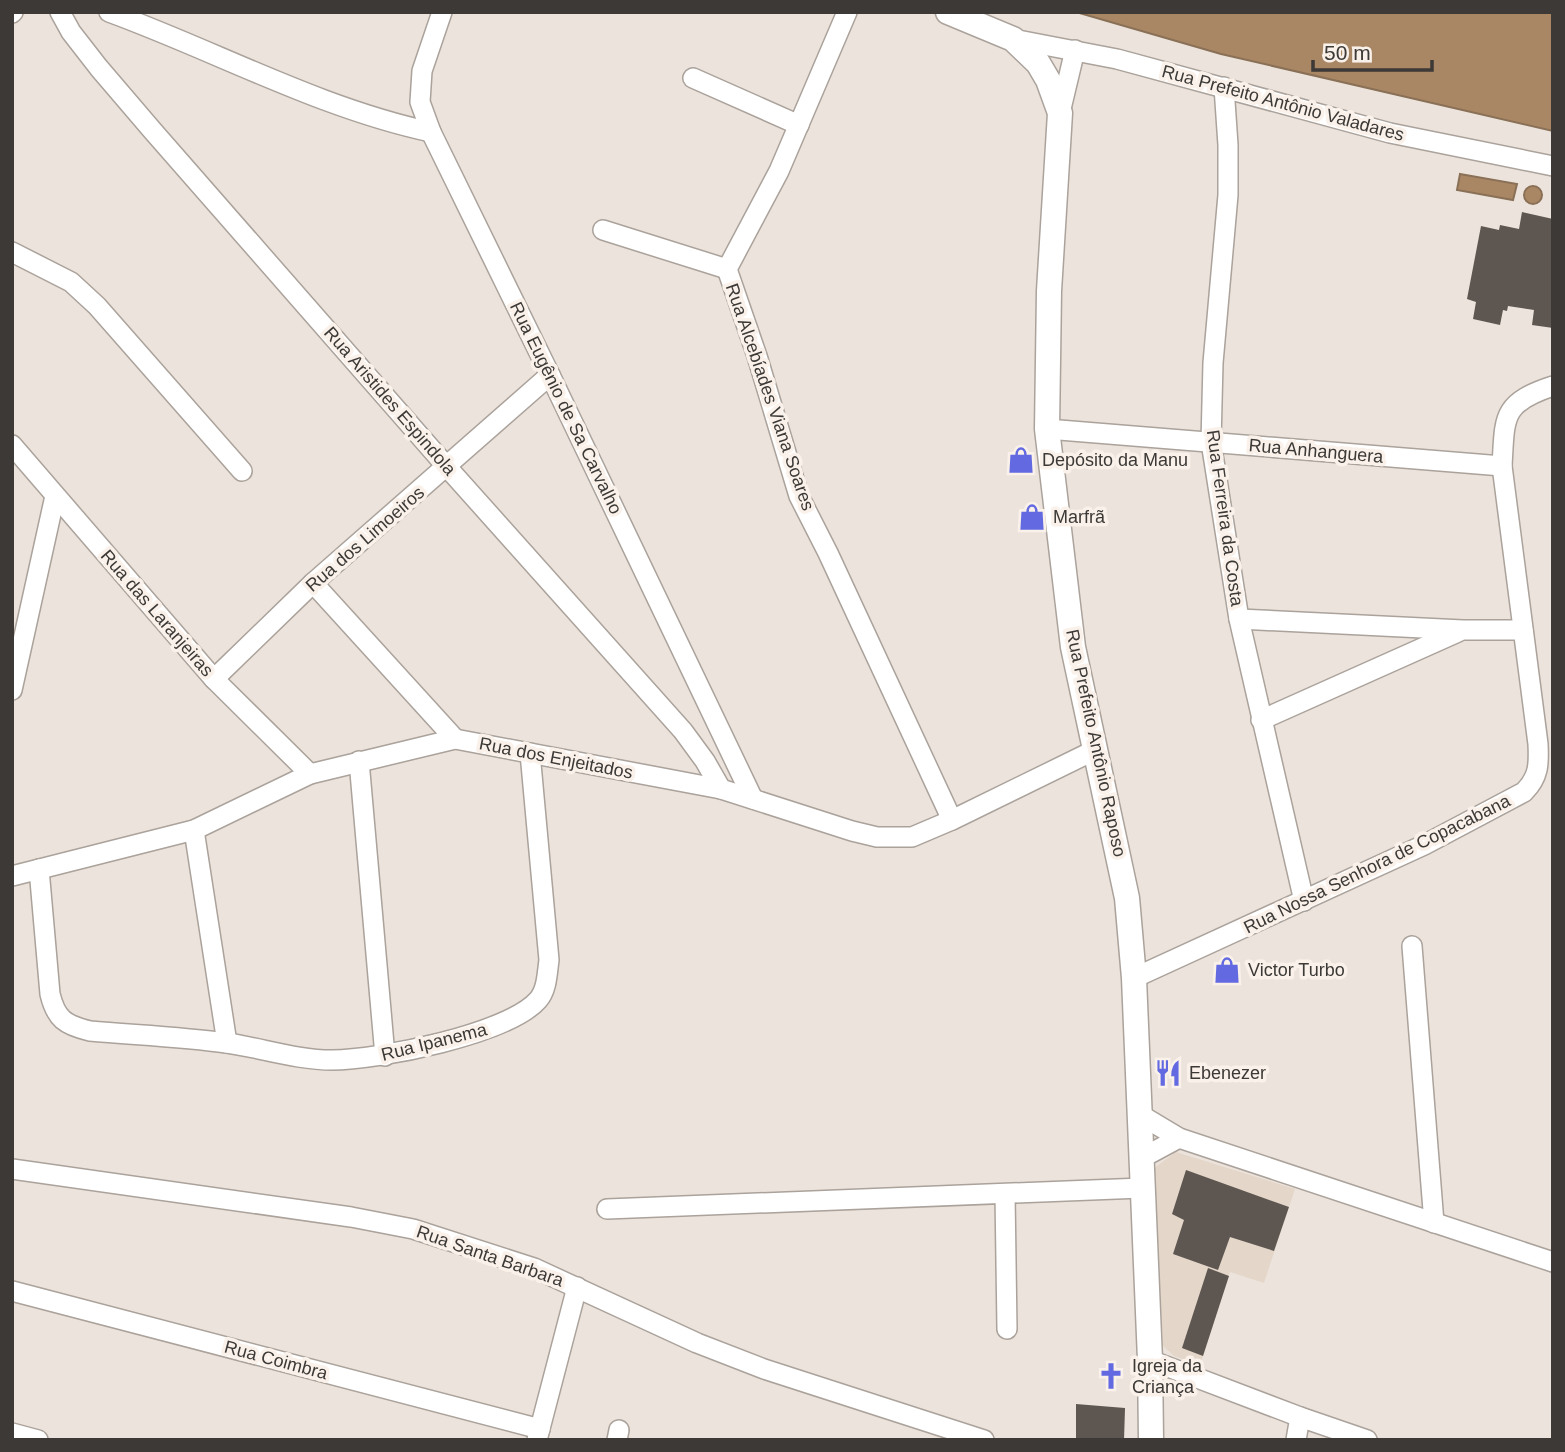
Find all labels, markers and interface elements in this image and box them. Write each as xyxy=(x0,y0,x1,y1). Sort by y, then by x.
scale bar xyxy=(1313,28,1432,72)
text: 50 m xyxy=(1324,41,1371,64)
street label: Rua Prefeito Antônio Valadares xyxy=(1160,61,1406,145)
street label: Rua Alcebíades Viana Soares xyxy=(722,281,818,513)
street label: Rua Eugênio de Sa Carvalho xyxy=(506,299,626,517)
street label: Rua Aristides Espindola xyxy=(320,323,461,480)
street label: Rua Ferreira da Costa xyxy=(1203,428,1247,609)
street label: Rua Anhanguera xyxy=(1248,435,1385,467)
shop icon: Depósito da Manu xyxy=(1006,445,1036,475)
place label: Depósito da Manu xyxy=(1042,450,1188,470)
street label: Rua dos Limoeiros xyxy=(302,482,428,596)
shop icon: Marfrã xyxy=(1017,502,1047,532)
place label: Marfrã xyxy=(1053,507,1106,527)
street label: Rua das Laranjeiras xyxy=(97,546,217,680)
street label: Rua Prefeito Antônio Raposo xyxy=(1062,627,1130,859)
street label: Rua dos Enjeitados xyxy=(477,733,635,783)
street label: Rua Nossa Senhora de Copacabana xyxy=(1240,790,1514,937)
shop icon: Victor Turbo xyxy=(1212,955,1242,985)
place label: Victor Turbo xyxy=(1248,960,1345,980)
street label: Rua Ipanema xyxy=(379,1019,490,1065)
restaurant icon: Ebenezer xyxy=(1153,1058,1183,1088)
place label: Ebenezer xyxy=(1189,1063,1266,1083)
street label: Rua Santa Barbara xyxy=(414,1221,567,1291)
street label: Rua Coimbra xyxy=(222,1337,331,1384)
place label: Igreja da Criança xyxy=(1132,1356,1203,1397)
church icon: Igreja da Criança xyxy=(1096,1361,1126,1391)

